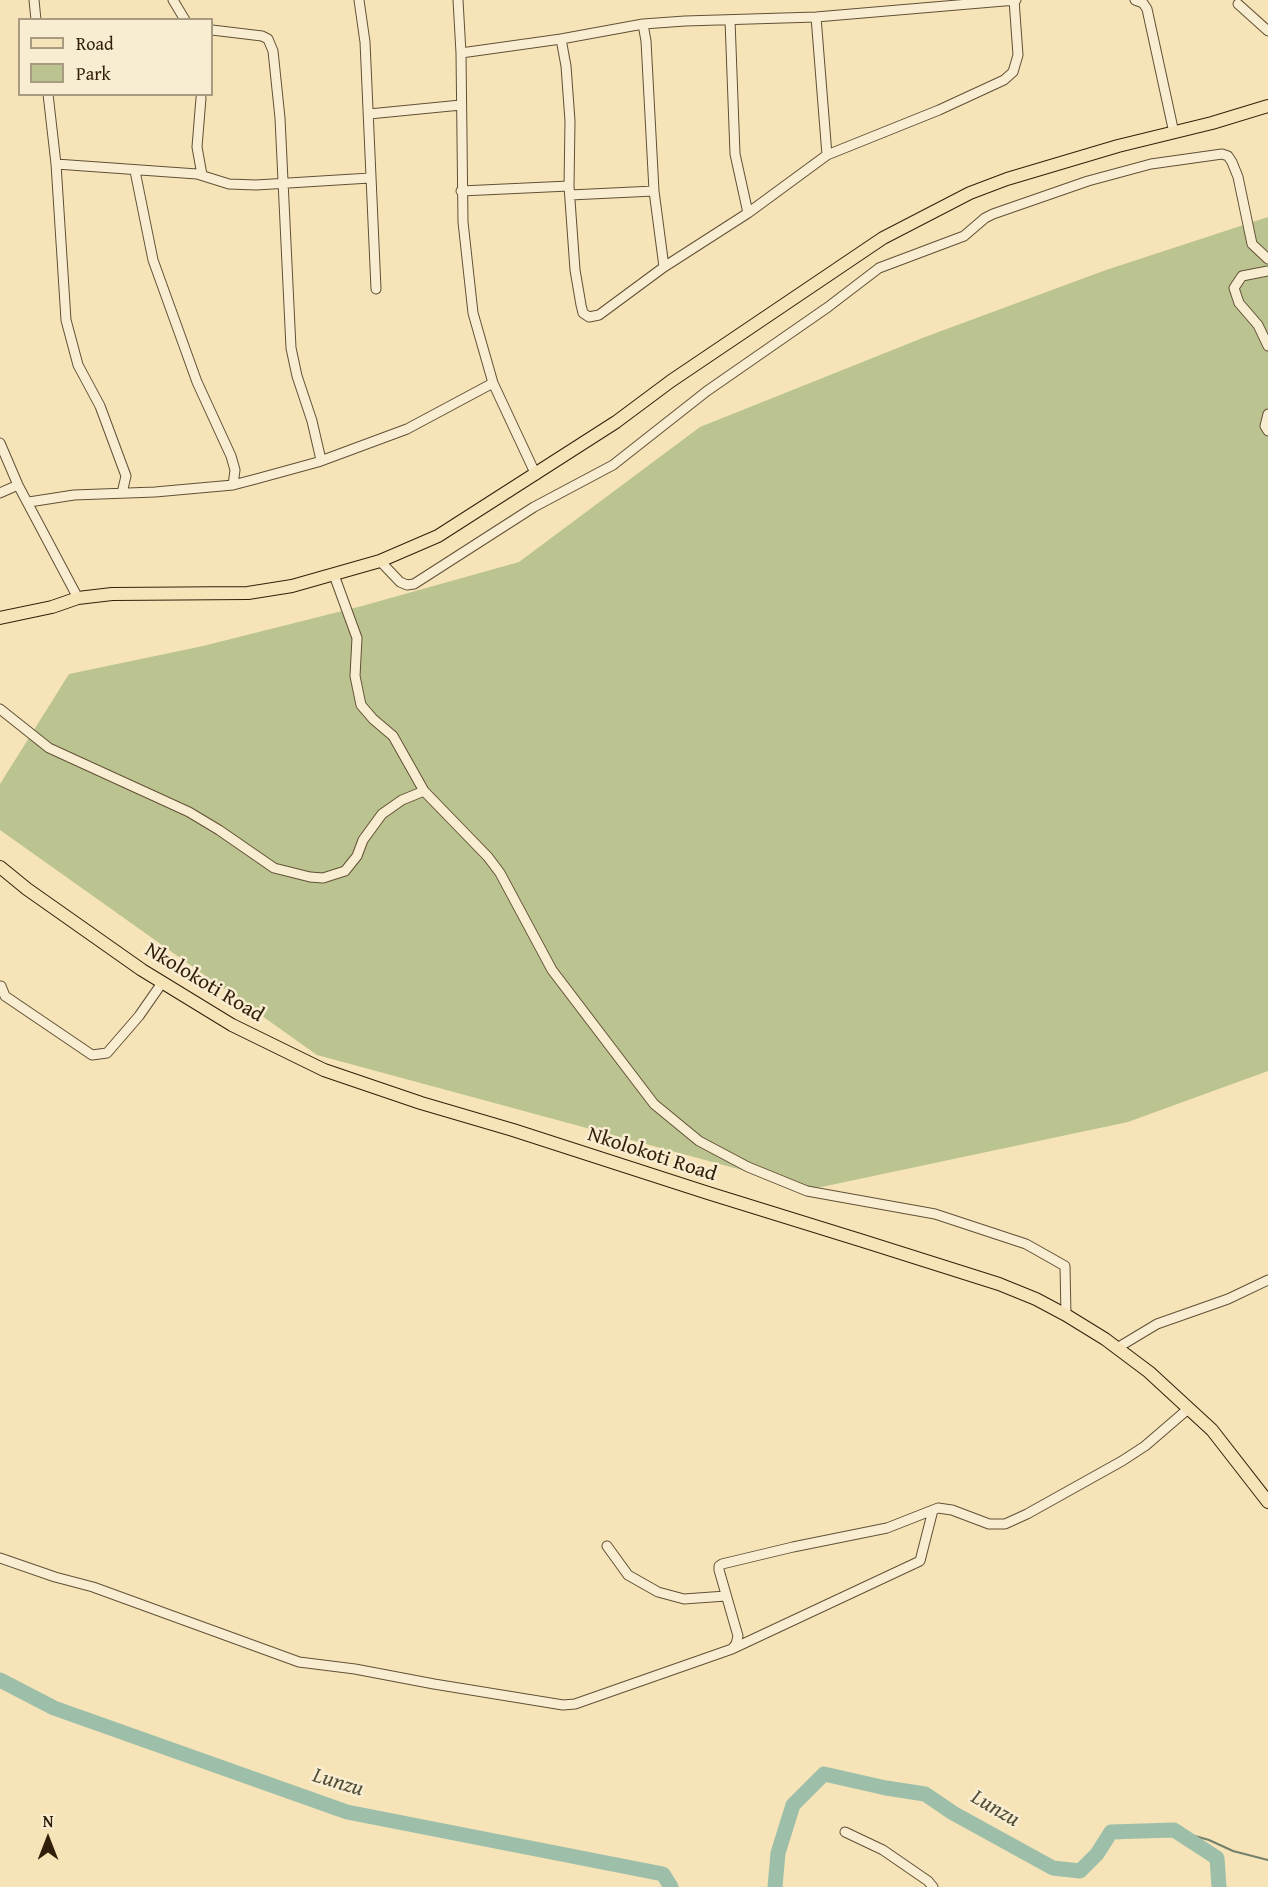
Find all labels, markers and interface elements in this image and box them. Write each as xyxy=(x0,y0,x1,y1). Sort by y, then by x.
legend xyxy=(18,18,213,96)
text: Road xyxy=(76,30,114,57)
text: Park xyxy=(76,60,111,87)
street label: Nkolokoti Road xyxy=(140,938,268,1028)
street label: Nkolokoti Road xyxy=(584,1122,720,1188)
water label: Lunzu xyxy=(309,1763,367,1803)
water label: Lunzu xyxy=(966,1785,1024,1833)
north arrow xyxy=(18,1809,78,1869)
text: N xyxy=(43,1809,53,1833)

